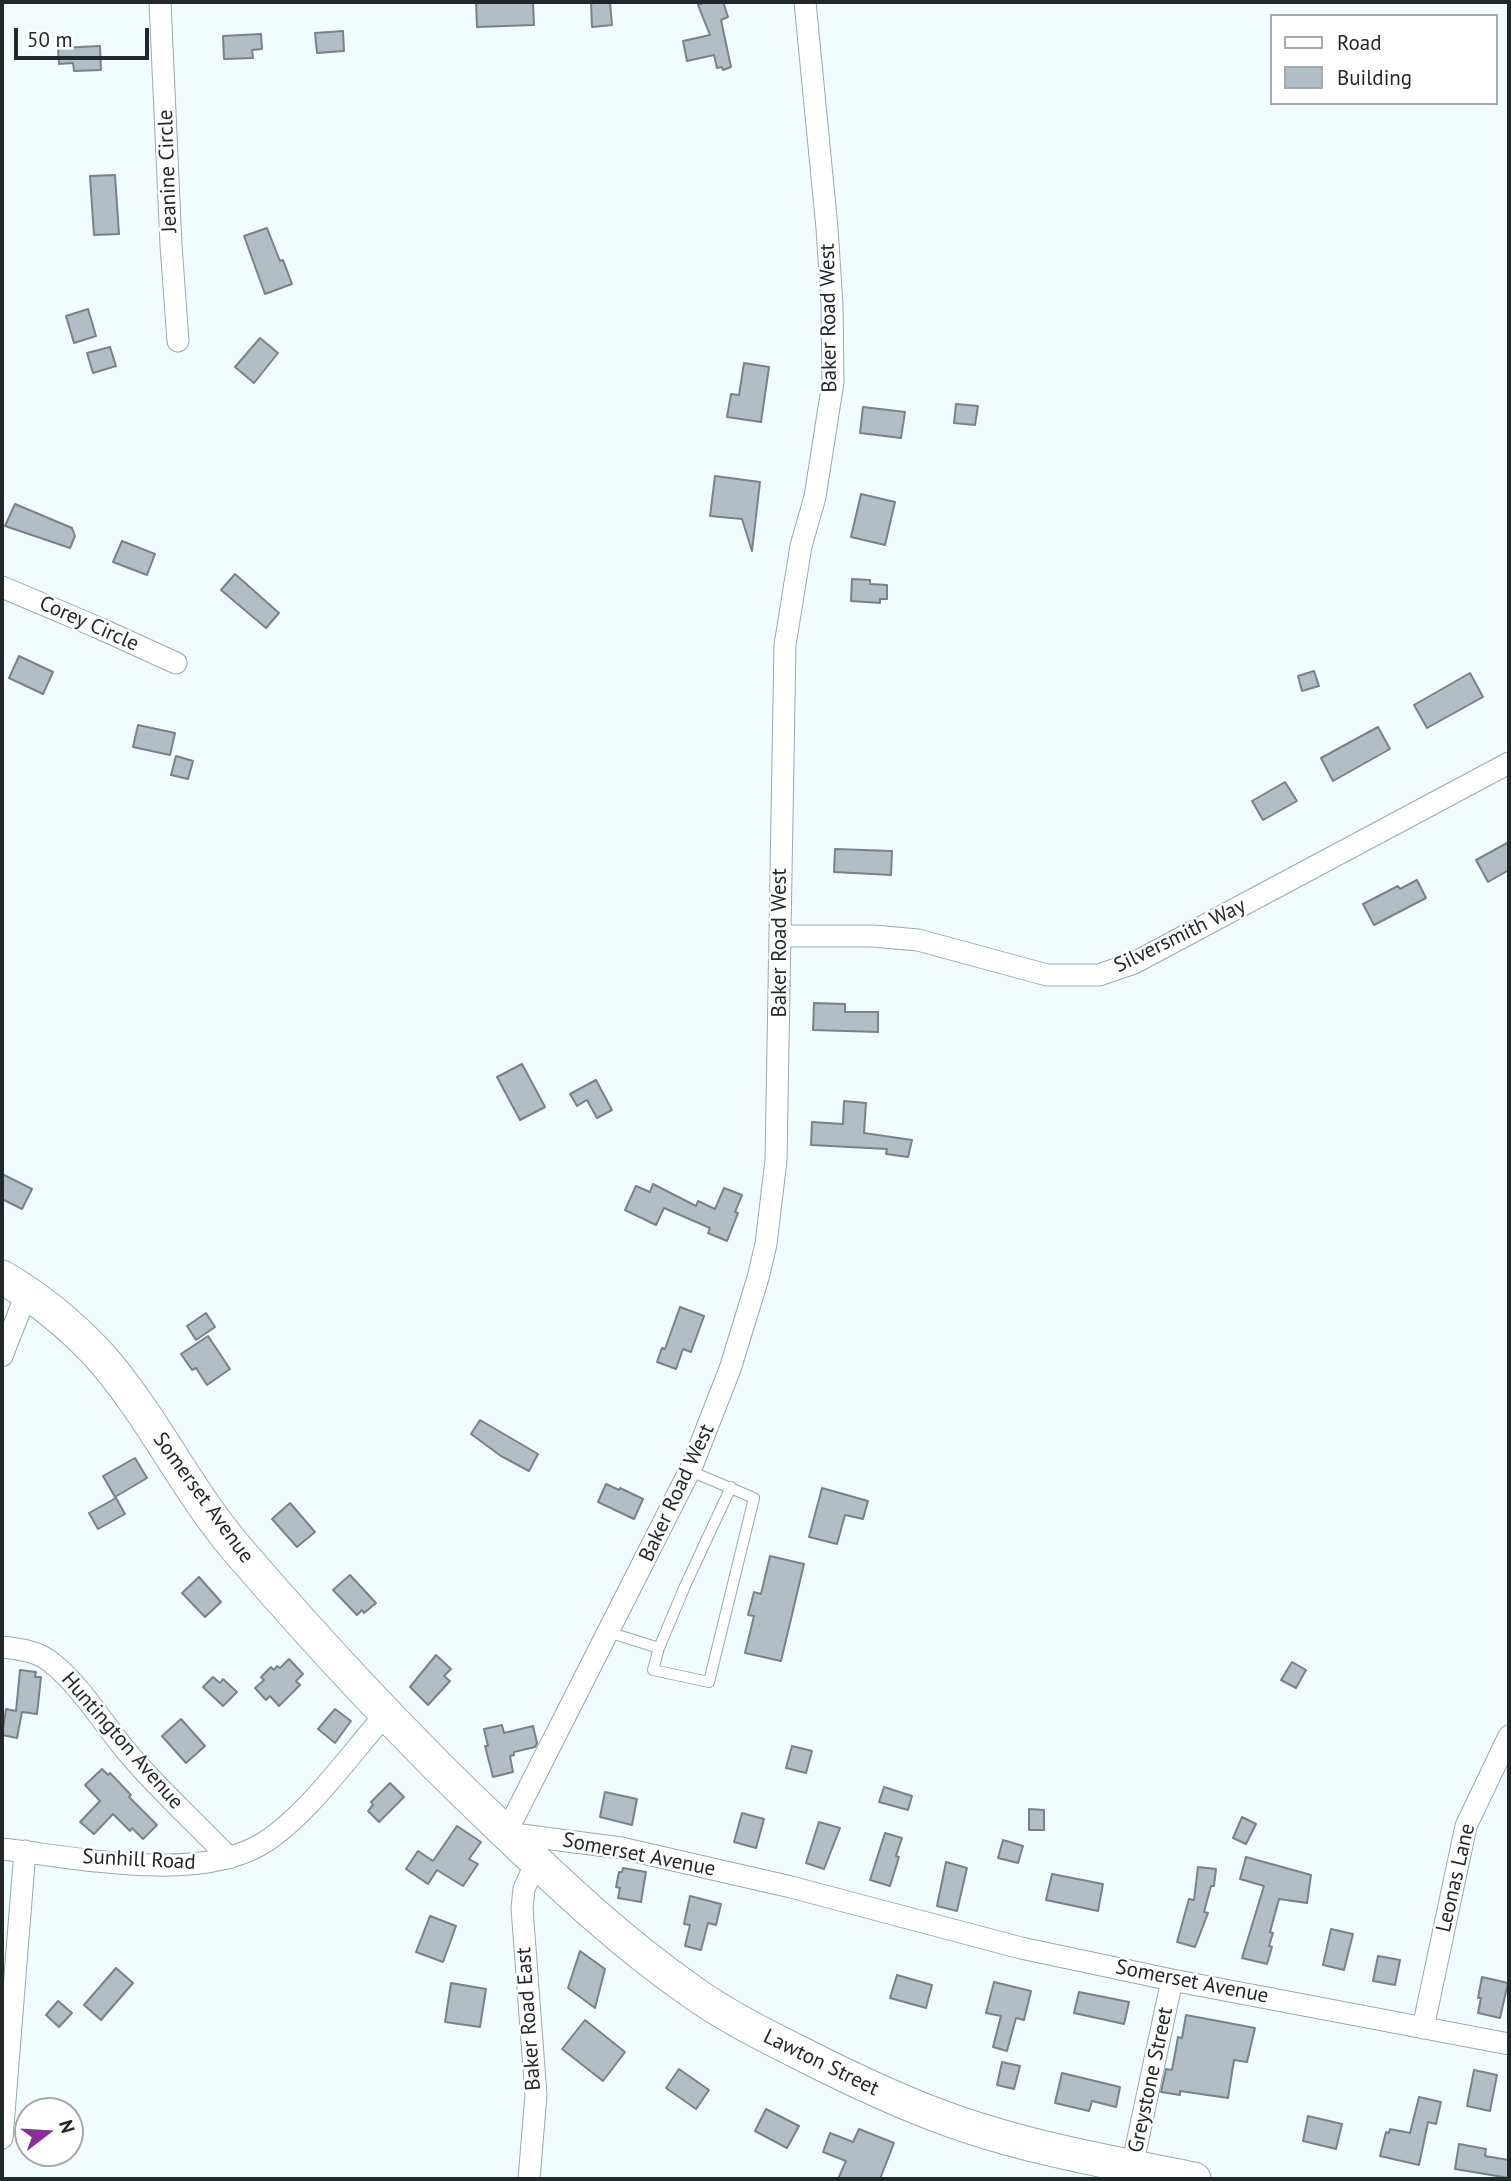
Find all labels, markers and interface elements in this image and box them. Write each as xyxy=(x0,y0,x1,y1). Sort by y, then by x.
scale bar xyxy=(18,14,152,58)
legend xyxy=(1270,14,1497,105)
text: 50 m xyxy=(27,26,73,53)
text: Road xyxy=(1337,29,1381,56)
text: Building xyxy=(1337,64,1412,91)
street label: Jeanine Circle xyxy=(153,109,183,233)
street label: Baker Road West xyxy=(815,243,843,393)
street label: Corey Circle xyxy=(35,591,143,657)
street label: Baker Road West xyxy=(767,868,793,1018)
street label: Silversmith Way xyxy=(1110,893,1250,979)
street label: Baker Road West xyxy=(634,1420,720,1566)
street label: Somerset Avenue xyxy=(147,1428,259,1568)
street label: Huntington Avenue xyxy=(56,1667,188,1815)
street label: Leonas Lane xyxy=(1431,1821,1481,1935)
street label: Somerset Avenue xyxy=(560,1828,718,1882)
street label: Sunhill Road xyxy=(82,1844,196,1876)
street label: Baker Road East xyxy=(511,1946,547,2092)
street label: Somerset Avenue xyxy=(1113,1955,1271,2009)
street label: Greystone Street xyxy=(1123,2005,1179,2155)
street label: Lawton Street xyxy=(759,2024,883,2102)
north arrow xyxy=(14,2097,84,2167)
text: N xyxy=(54,2117,80,2136)

